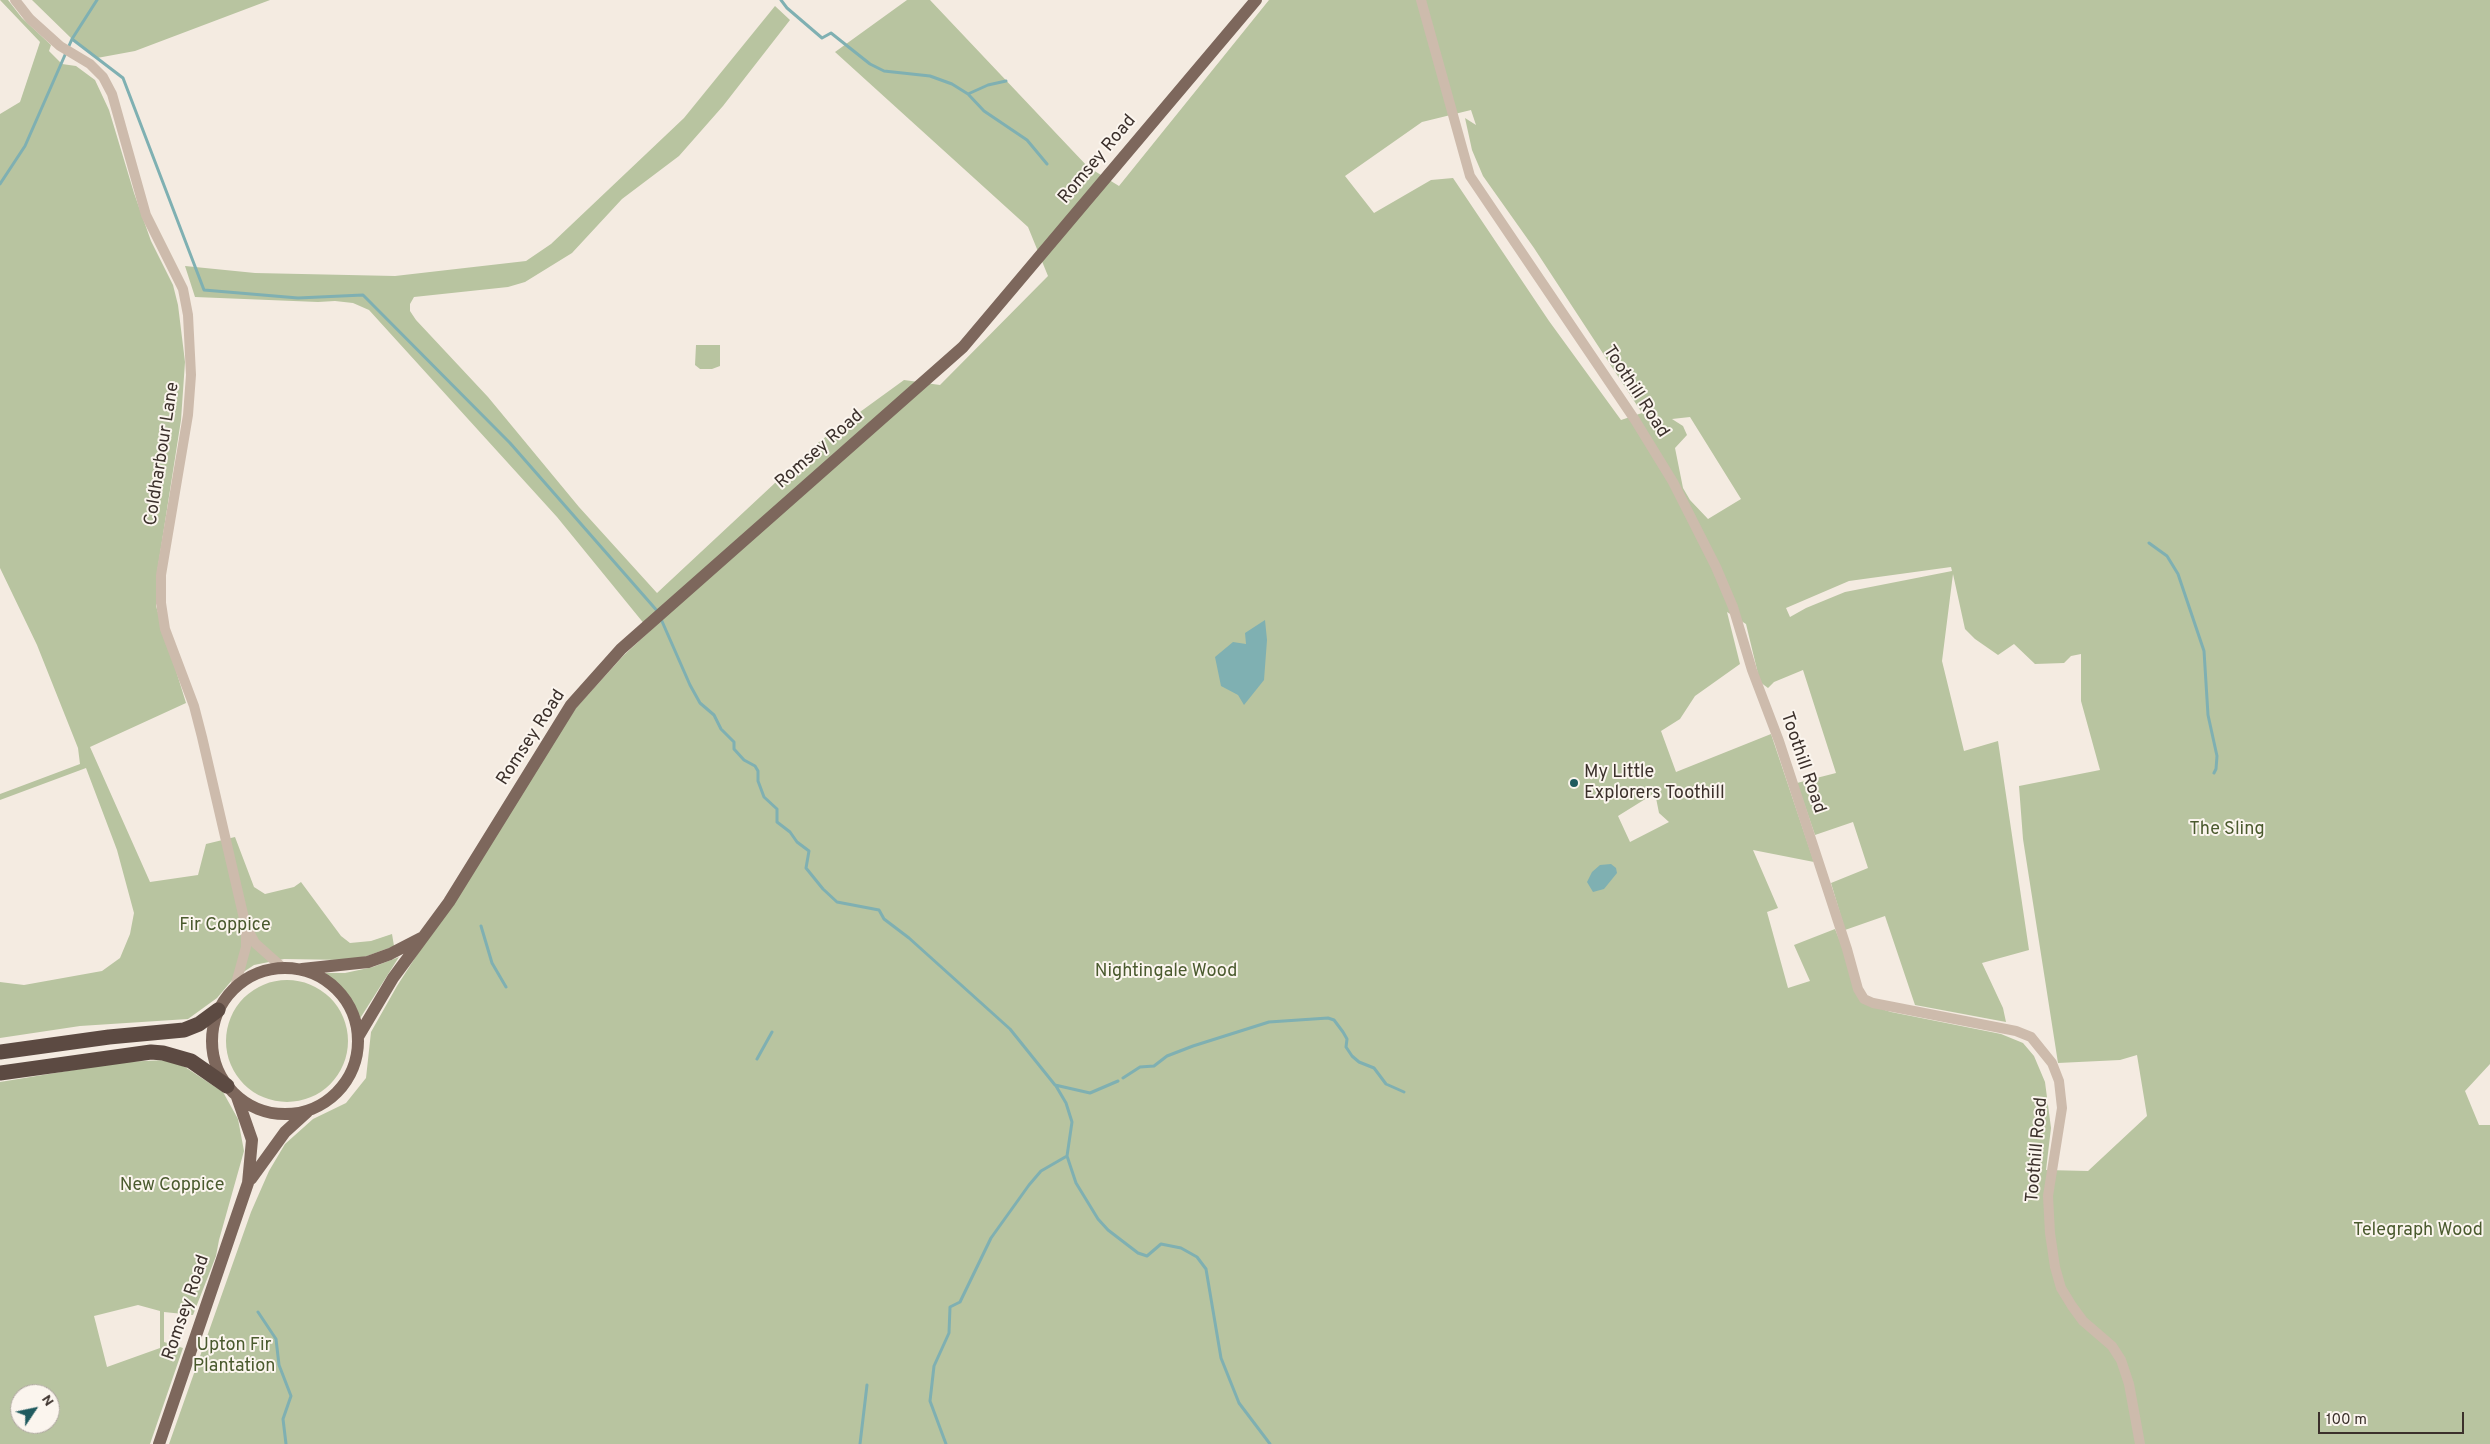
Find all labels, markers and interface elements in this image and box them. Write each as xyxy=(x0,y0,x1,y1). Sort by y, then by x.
street label: Romsey Road xyxy=(1054,111,1142,209)
street label: Toothill Road xyxy=(1597,342,1673,442)
street label: Coldharbour Lane xyxy=(141,381,185,527)
street label: Romsey Road xyxy=(772,406,868,494)
street label: Romsey Road xyxy=(493,686,571,790)
street label: Toothill Road xyxy=(1775,710,1829,816)
place label: My Little Explorers Toothill xyxy=(1584,762,1725,804)
marker: My Little Explorers Toothill xyxy=(1568,777,1580,789)
park label: The Sling xyxy=(2189,819,2265,841)
park label: Fir Coppice xyxy=(179,915,271,937)
park label: Nightingale Wood xyxy=(1095,961,1237,983)
street label: Toothill Road xyxy=(2023,1096,2053,1204)
park label: New Coppice xyxy=(120,1175,224,1197)
park label: Telegraph Wood xyxy=(2353,1220,2483,1242)
street label: Romsey Road xyxy=(159,1253,215,1363)
park label: Upton Fir Plantation xyxy=(193,1335,275,1378)
north arrow xyxy=(10,1384,60,1434)
text: N xyxy=(37,1392,57,1410)
scale bar xyxy=(2320,1402,2466,1434)
text: 100 m xyxy=(2326,1411,2367,1430)

